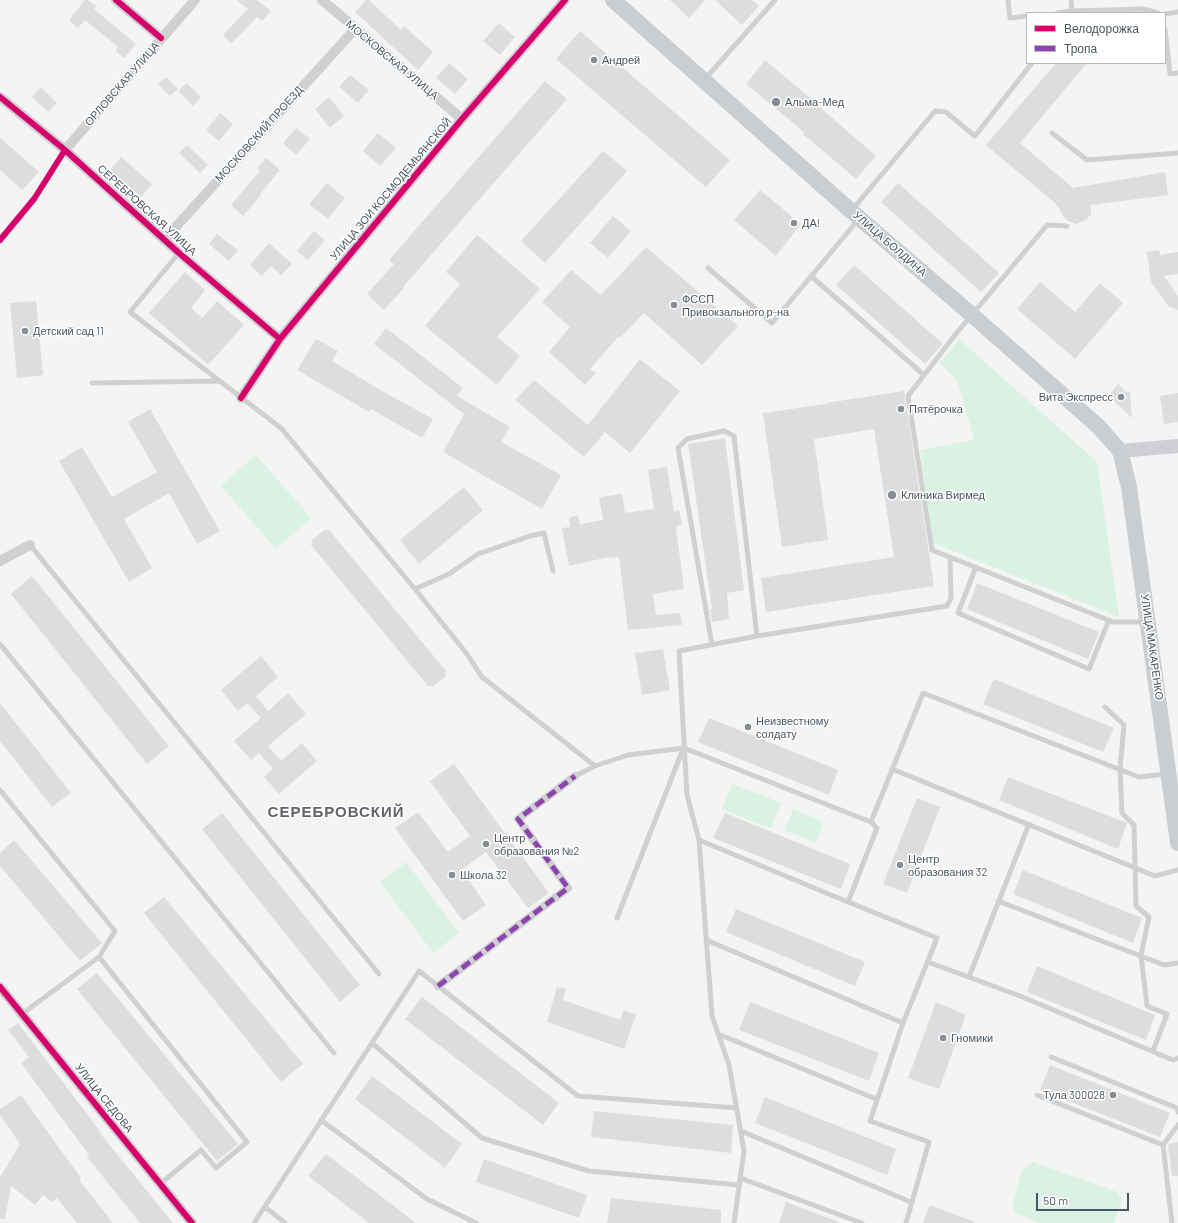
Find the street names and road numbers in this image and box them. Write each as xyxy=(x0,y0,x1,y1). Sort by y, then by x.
street label: МОСКОВСКАЯ УЛИЦА xyxy=(343,17,441,103)
street label: ОРЛОВСКАЯ УЛИЦА xyxy=(82,39,162,129)
street label: МОСКОВСКИЙ ПРОЕЗД xyxy=(212,83,306,185)
street label: УЛИЦА ЗОИ КОСМОДЕМЬЯНСКОЙ xyxy=(327,115,455,263)
street label: СЕРЕБРОВСКАЯ УЛИЦА xyxy=(95,162,199,258)
street label: УЛИЦА БОЛДИНА xyxy=(851,209,929,279)
street label: УЛИЦА МАКАРЕНКО xyxy=(1138,593,1166,701)
street label: УЛИЦА СЕДОВА xyxy=(72,1061,136,1135)

